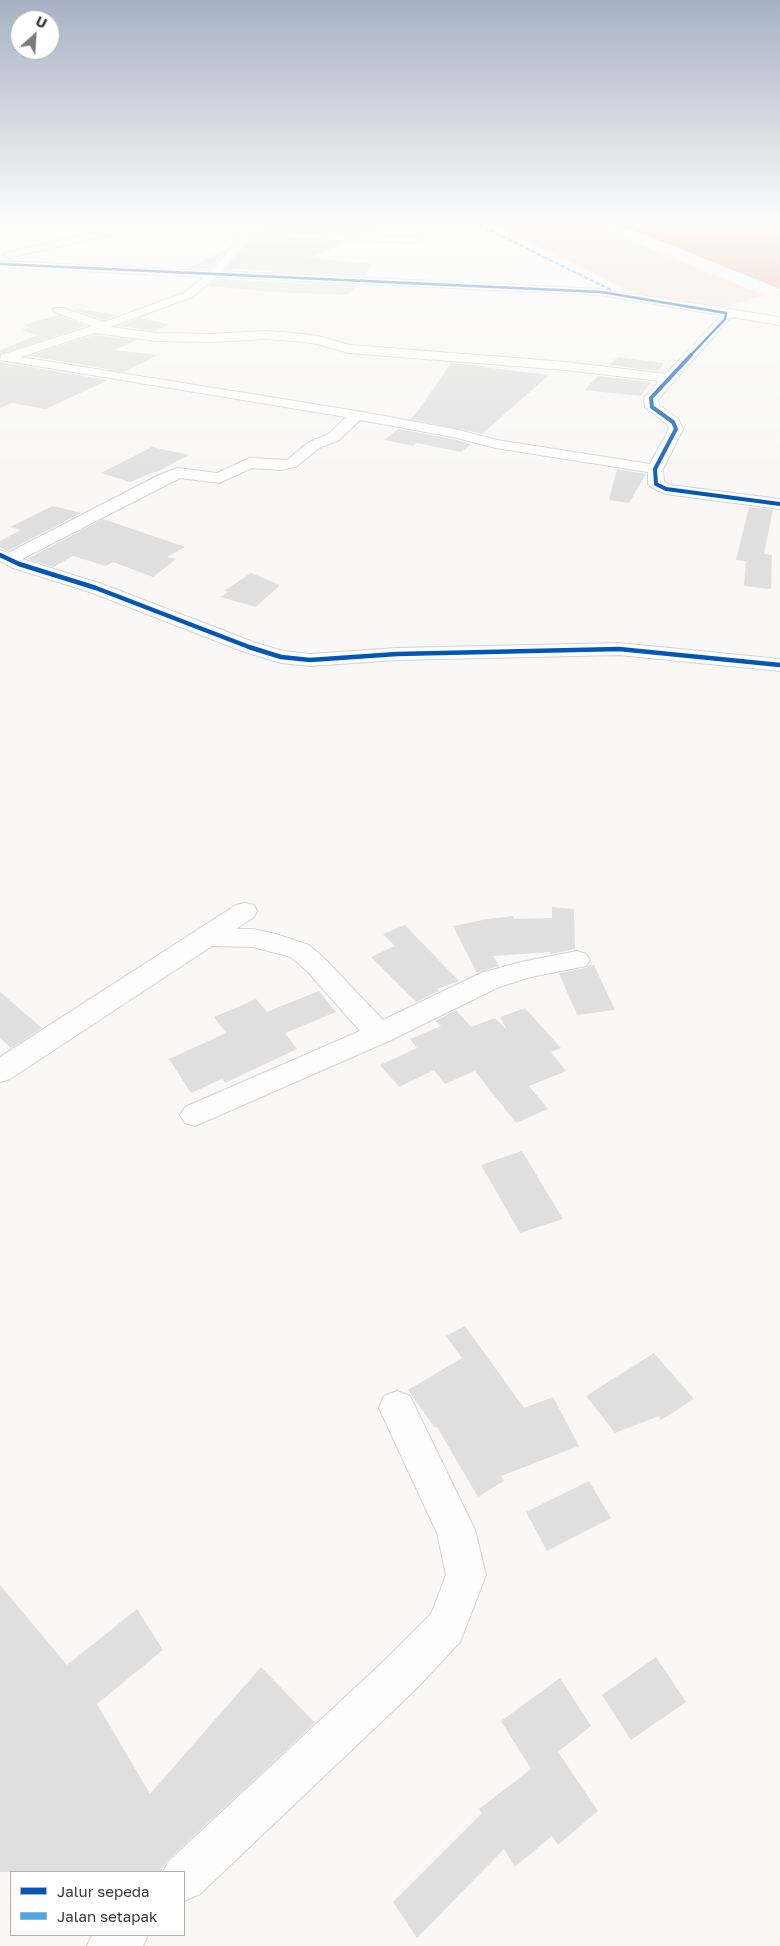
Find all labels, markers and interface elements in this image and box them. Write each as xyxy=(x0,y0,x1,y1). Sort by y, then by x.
north arrow xyxy=(10,10,60,60)
text: U xyxy=(33,12,50,32)
legend xyxy=(10,1871,185,1936)
text: Jalur sepeda xyxy=(57,1882,150,1900)
text: Jalan setapak xyxy=(57,1907,157,1925)

